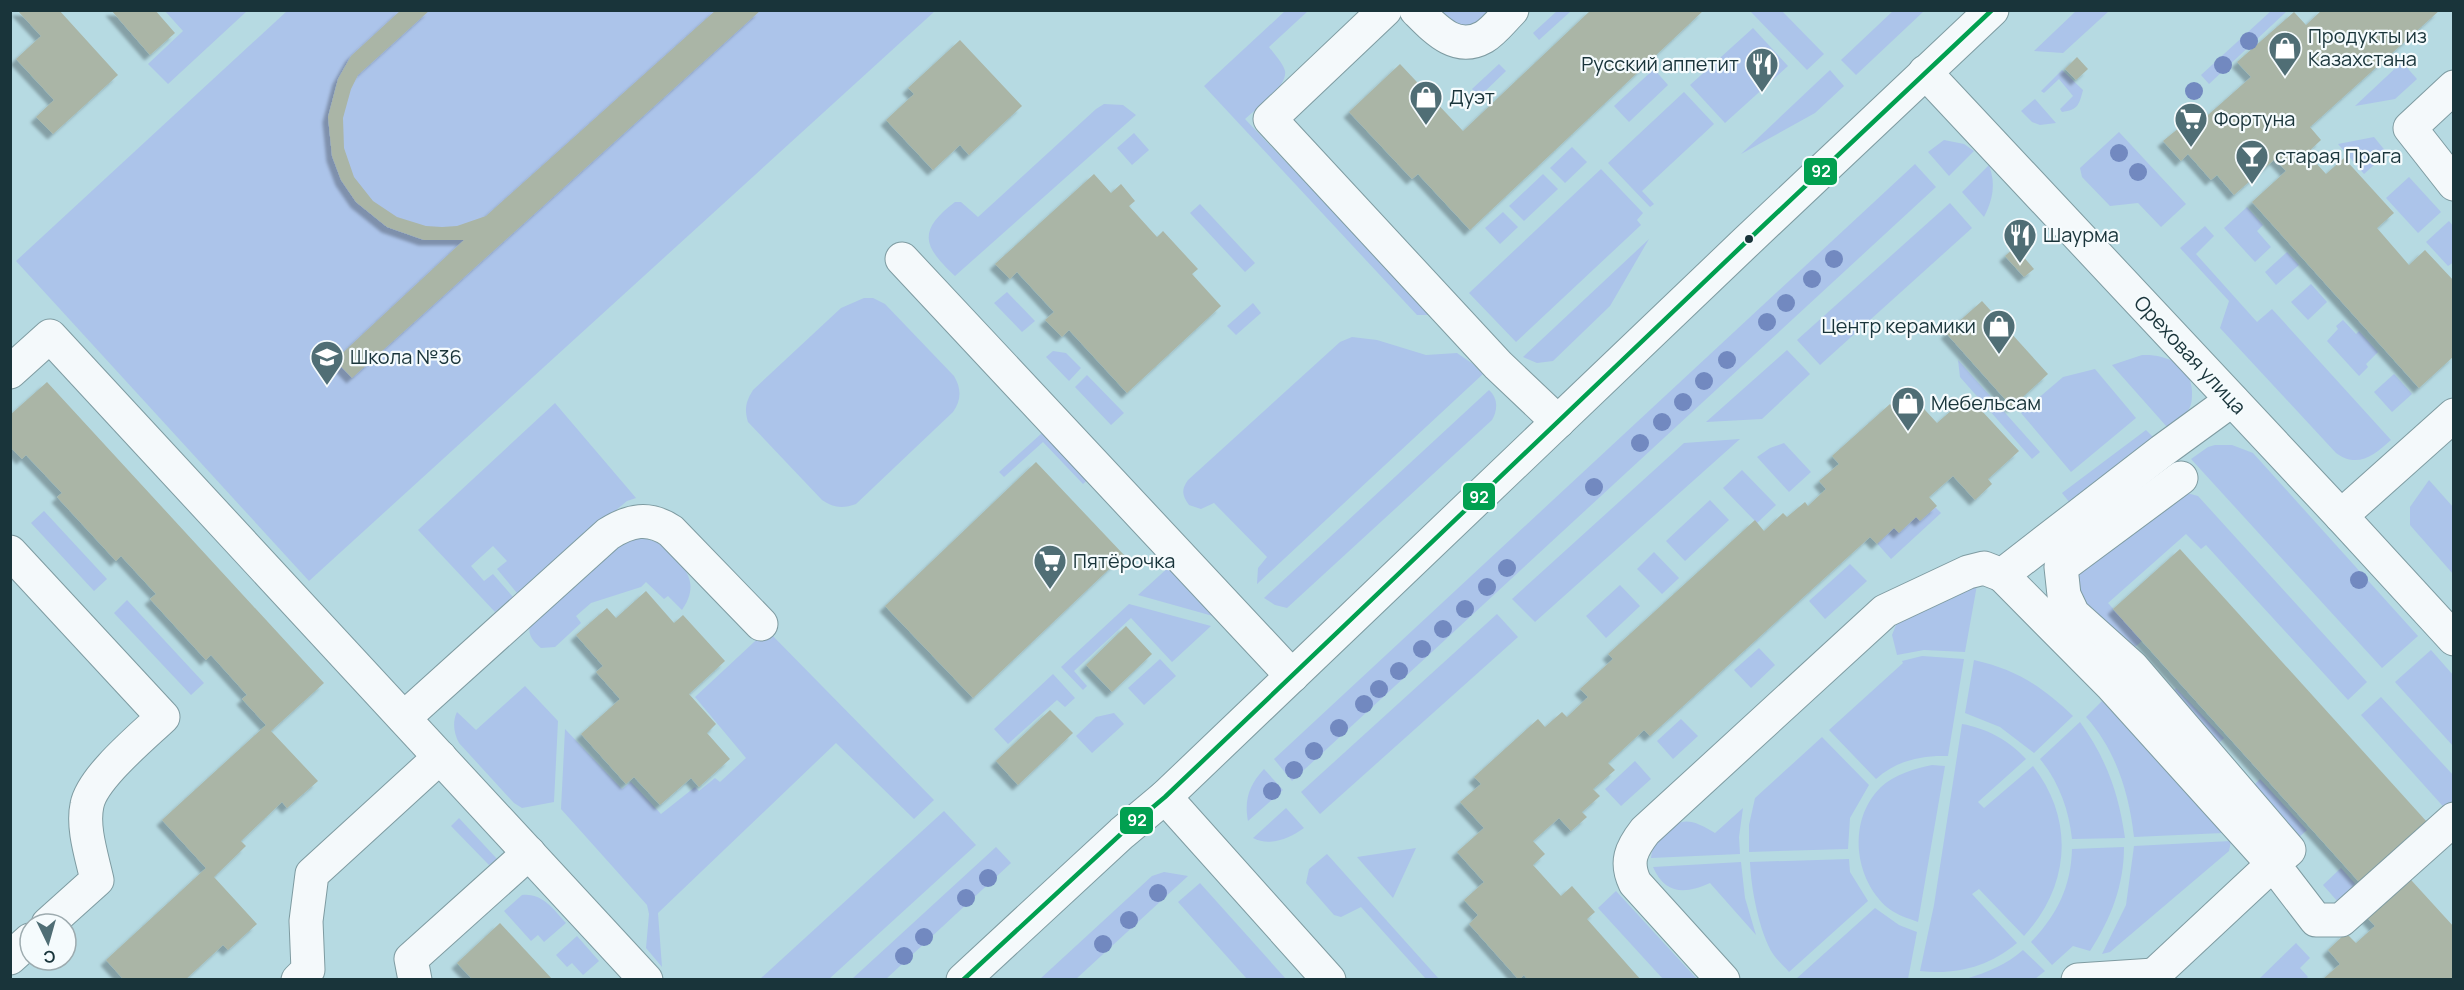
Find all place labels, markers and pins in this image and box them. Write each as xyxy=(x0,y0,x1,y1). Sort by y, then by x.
place label: Продукты из Казахстана xyxy=(2308,22,2427,72)
shop icon: Продукты из Казахстана xyxy=(2267,30,2303,77)
restaurant icon: Русский аппетит xyxy=(1744,46,1780,93)
place label: Русский аппетит xyxy=(1581,50,1739,77)
shop icon: Дуэт xyxy=(1408,79,1444,126)
place label: Дуэт xyxy=(1449,83,1495,110)
supermarket icon: Фортуна xyxy=(2173,101,2209,148)
place label: Фортуна xyxy=(2214,105,2295,132)
bar icon: старая Прага xyxy=(2234,138,2270,185)
place label: старая Прага xyxy=(2275,142,2401,169)
restaurant icon: Шаурма xyxy=(2002,217,2038,264)
place label: Шаурма xyxy=(2043,221,2119,248)
unlabelled marker xyxy=(1743,233,1755,245)
shop icon: Центр керамики xyxy=(1981,308,2017,355)
place label: Центр керамики xyxy=(1822,312,1976,339)
school or university icon: Школа №36 xyxy=(309,339,345,386)
place label: Школа №36 xyxy=(350,343,462,370)
shop icon: Мебельсам xyxy=(1890,385,1926,432)
place label: Мебельсам xyxy=(1931,389,2041,416)
supermarket icon: Пятёрочка xyxy=(1032,543,1068,590)
place label: Пятёрочка xyxy=(1073,547,1175,574)

